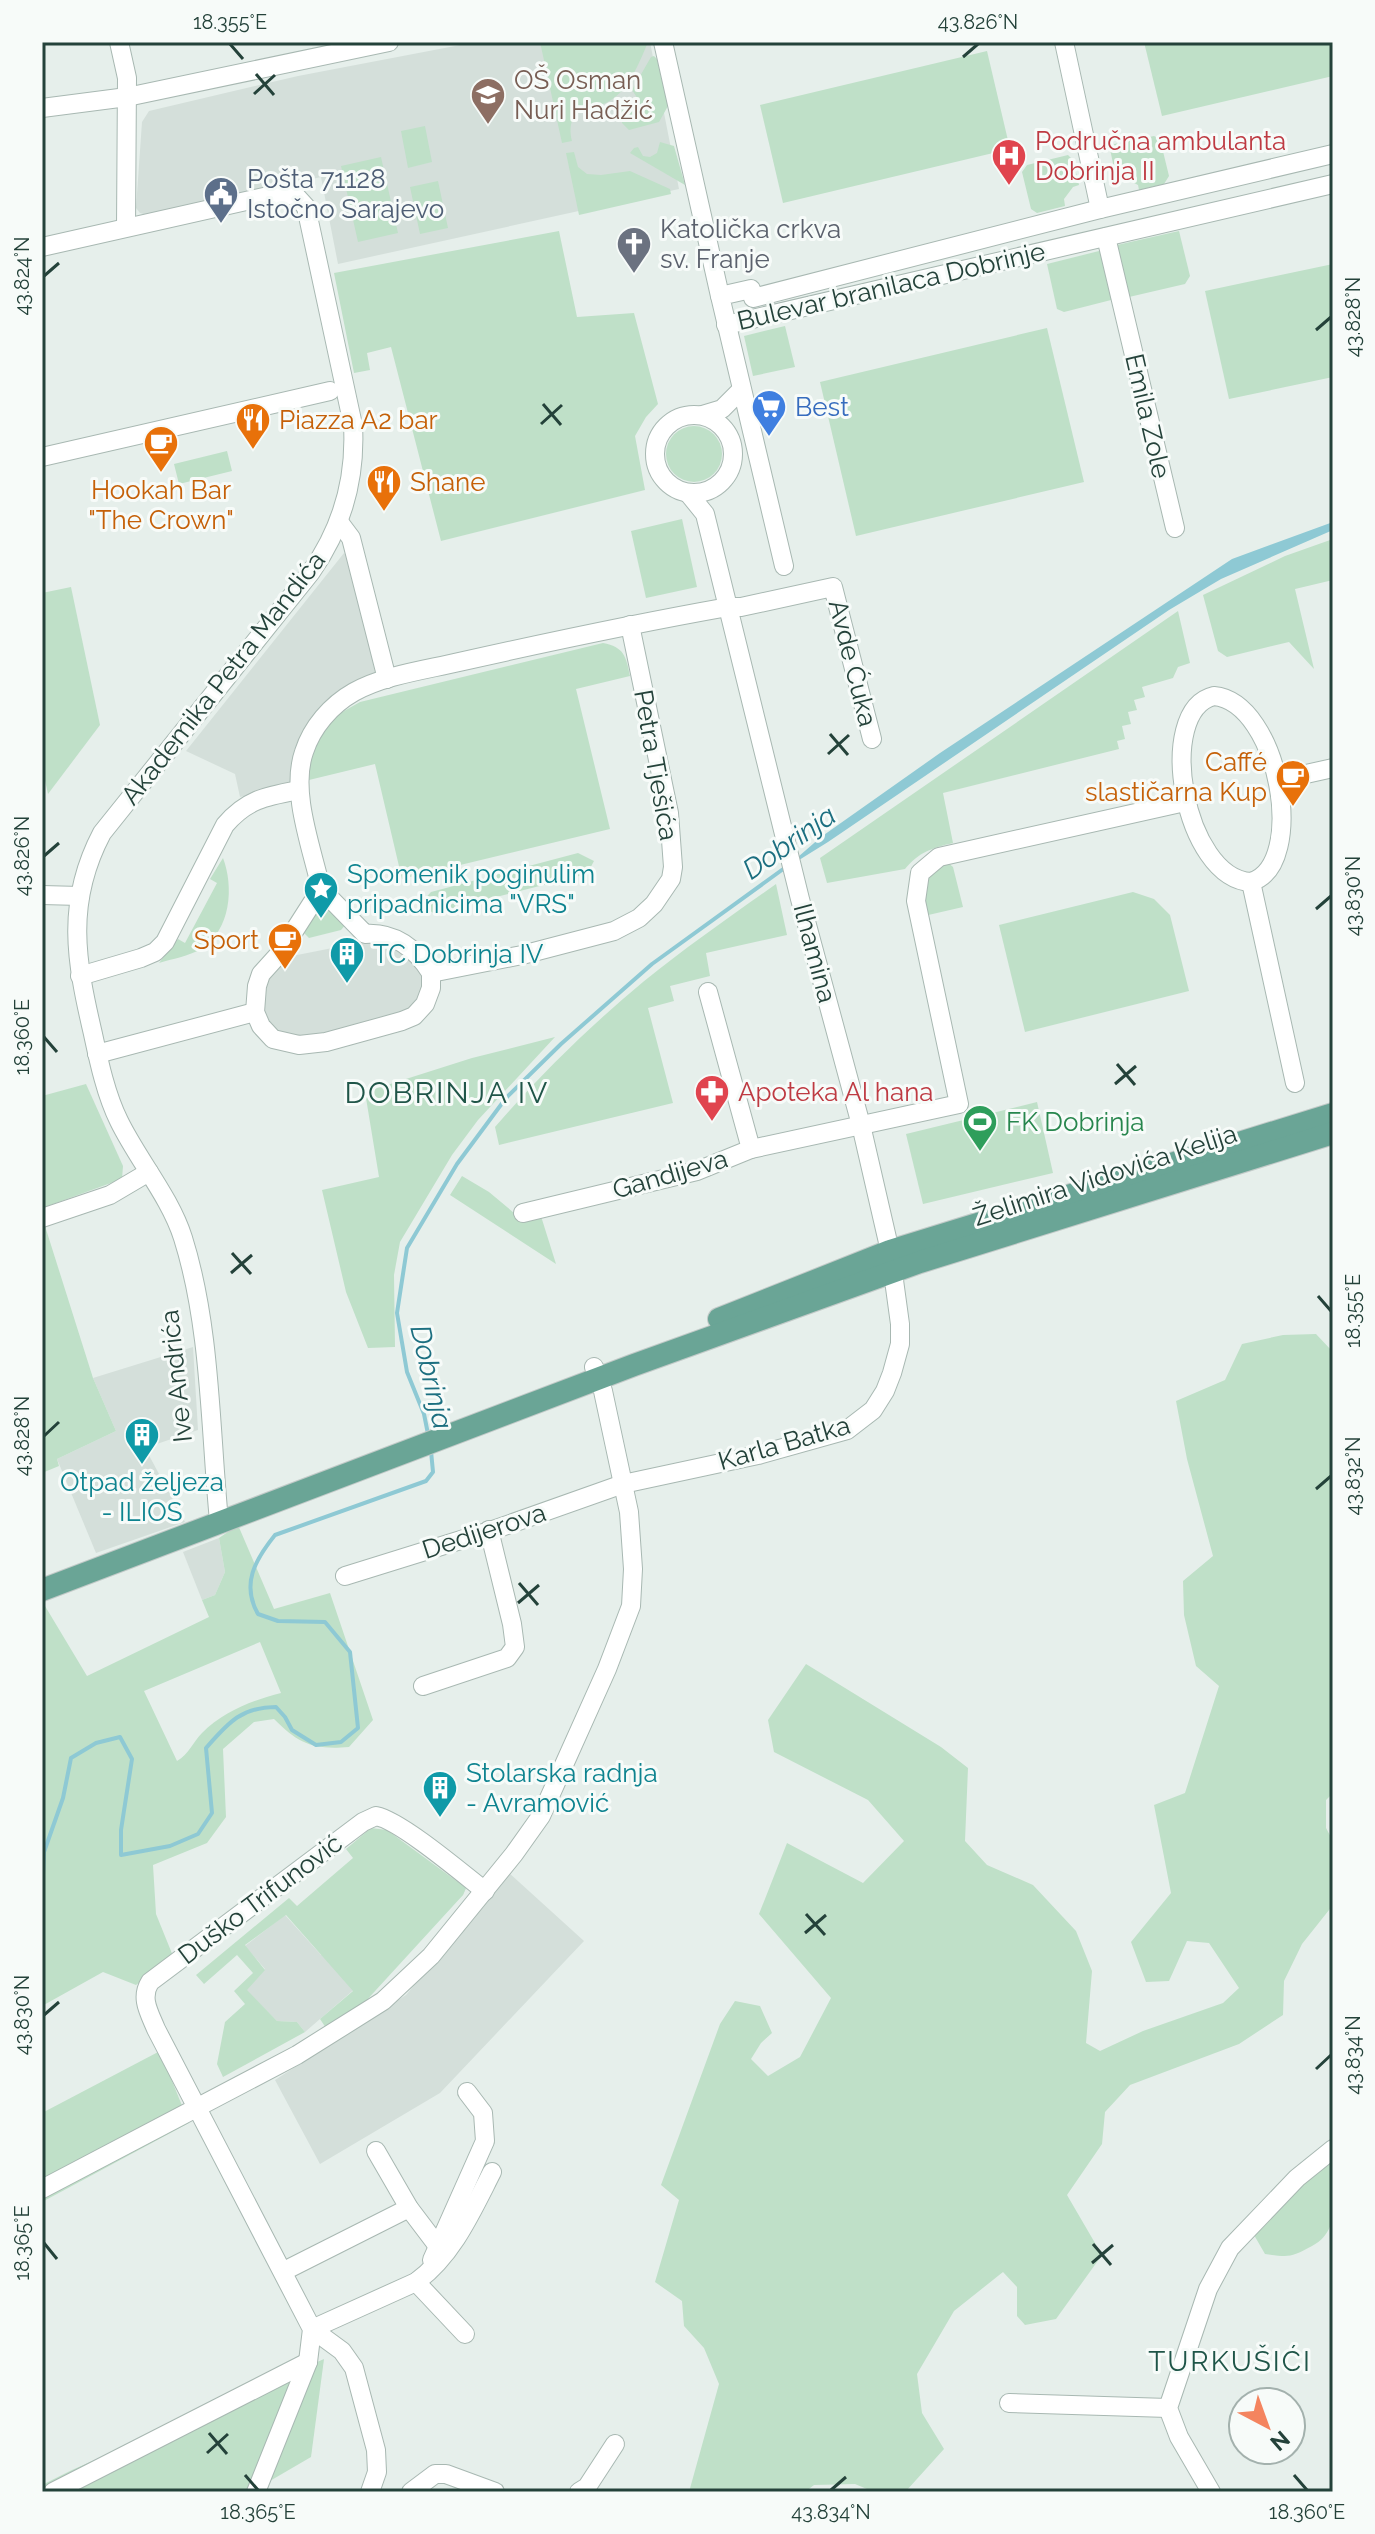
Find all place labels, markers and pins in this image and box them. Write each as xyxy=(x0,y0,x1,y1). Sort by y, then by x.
place label: OŠ Osman Nuri Hadžić xyxy=(514,64,653,125)
school or university icon: OŠ Osman Nuri Hadžić xyxy=(469,76,507,126)
place label: Područna ambulanta Dobrinja II xyxy=(1035,126,1286,186)
hospital icon: Područna ambulanta Dobrinja II xyxy=(990,137,1028,187)
place label: Pošta 71128 Istočno Sarajevo xyxy=(247,164,444,224)
public building icon: Pošta 71128 Istočno Sarajevo xyxy=(202,175,240,225)
place label: Katolička crkva sv. Franje xyxy=(660,214,841,274)
church icon: Katolička crkva sv. Franje xyxy=(615,225,653,275)
supermarket icon: Best xyxy=(750,388,788,438)
place label: Best xyxy=(795,392,849,422)
restaurant icon: Piazza A2 bar xyxy=(234,401,272,451)
place label: Piazza A2 bar xyxy=(279,405,438,435)
cafe icon: Hookah Bar "The Crown" xyxy=(142,424,180,474)
restaurant icon: Shane xyxy=(365,463,403,513)
place label: Shane xyxy=(410,467,486,497)
place label: Hookah Bar "The Crown" xyxy=(88,475,234,535)
place label: Caffé slastičarna Kup xyxy=(1085,747,1267,807)
cafe icon: Caffé slastičarna Kup xyxy=(1274,758,1312,808)
place label: Spomenik poginulim pripadnicima "VRS" xyxy=(347,859,595,919)
place icon: Spomenik poginulim pripadnicima "VRS" xyxy=(302,870,340,920)
cafe icon: Sport xyxy=(266,921,304,971)
place label: Sport xyxy=(194,925,259,955)
building icon: TC Dobrinja IV xyxy=(328,935,366,985)
place label: TC Dobrinja IV xyxy=(373,939,544,969)
pharmacy icon: Apoteka Al hana xyxy=(693,1073,731,1123)
place label: Apoteka Al hana xyxy=(738,1077,934,1107)
sports icon: FK Dobrinja xyxy=(961,1103,999,1153)
place label: FK Dobrinja xyxy=(1006,1107,1144,1137)
building icon: Otpad željeza - ILIOS xyxy=(123,1416,161,1466)
place label: Otpad željeza - ILIOS xyxy=(60,1467,224,1527)
place label: Stolarska radnja - Avramović xyxy=(466,1758,658,1818)
building icon: Stolarska radnja - Avramović xyxy=(421,1769,459,1819)

